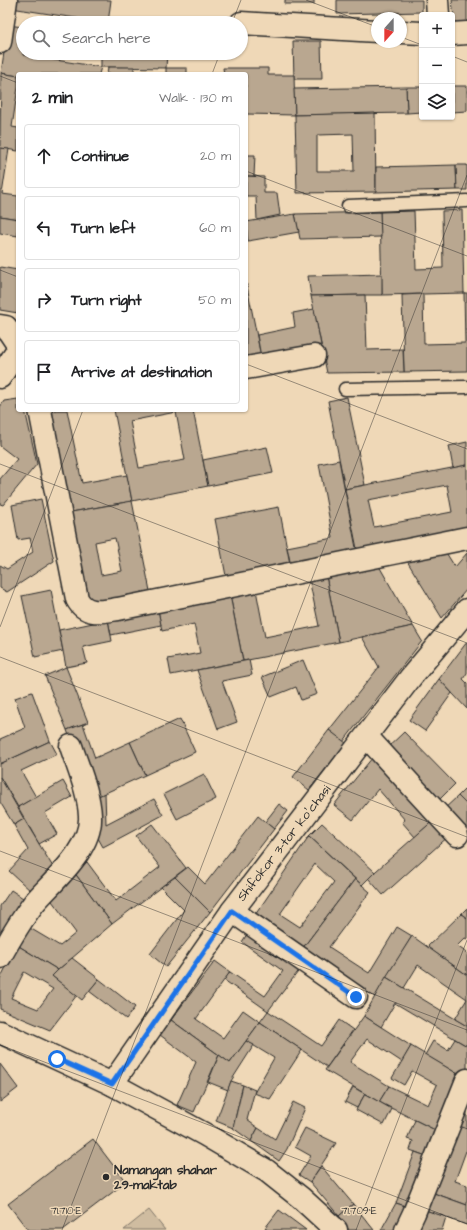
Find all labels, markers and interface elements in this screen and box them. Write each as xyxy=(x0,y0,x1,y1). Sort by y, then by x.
north arrow xyxy=(371,12,407,48)
map controls xyxy=(419,12,455,120)
button: + xyxy=(419,12,455,48)
search box xyxy=(16,16,248,60)
icon: search xyxy=(30,27,52,49)
text: Search here xyxy=(62,28,151,49)
button: − xyxy=(419,48,455,84)
button: layers xyxy=(419,84,455,120)
text: 2 min xyxy=(32,86,73,110)
text: Walk · 130 m xyxy=(159,89,232,107)
icon: ahead xyxy=(33,145,55,167)
text: Continue xyxy=(71,146,129,167)
text: 20 m xyxy=(200,147,231,165)
icon: left xyxy=(33,217,55,239)
text: Turn left xyxy=(71,218,135,239)
text: 60 m xyxy=(199,219,231,237)
icon: right xyxy=(33,289,55,311)
text: Turn right xyxy=(71,290,142,311)
text: 50 m xyxy=(198,291,231,309)
icon: arrive xyxy=(33,361,55,383)
text: Arrive at destination xyxy=(71,362,212,383)
street label: Shifokor 3-tor koʼchasi xyxy=(233,781,335,905)
route end xyxy=(347,988,365,1006)
route start xyxy=(48,1050,66,1068)
place label: Namangan shahar 29-maktab xyxy=(113,1161,218,1194)
marker: Namangan shahar 29-maktab xyxy=(101,1172,111,1182)
text: 71.710°E xyxy=(51,1204,81,1218)
text: 71.709°E xyxy=(341,1204,377,1218)

